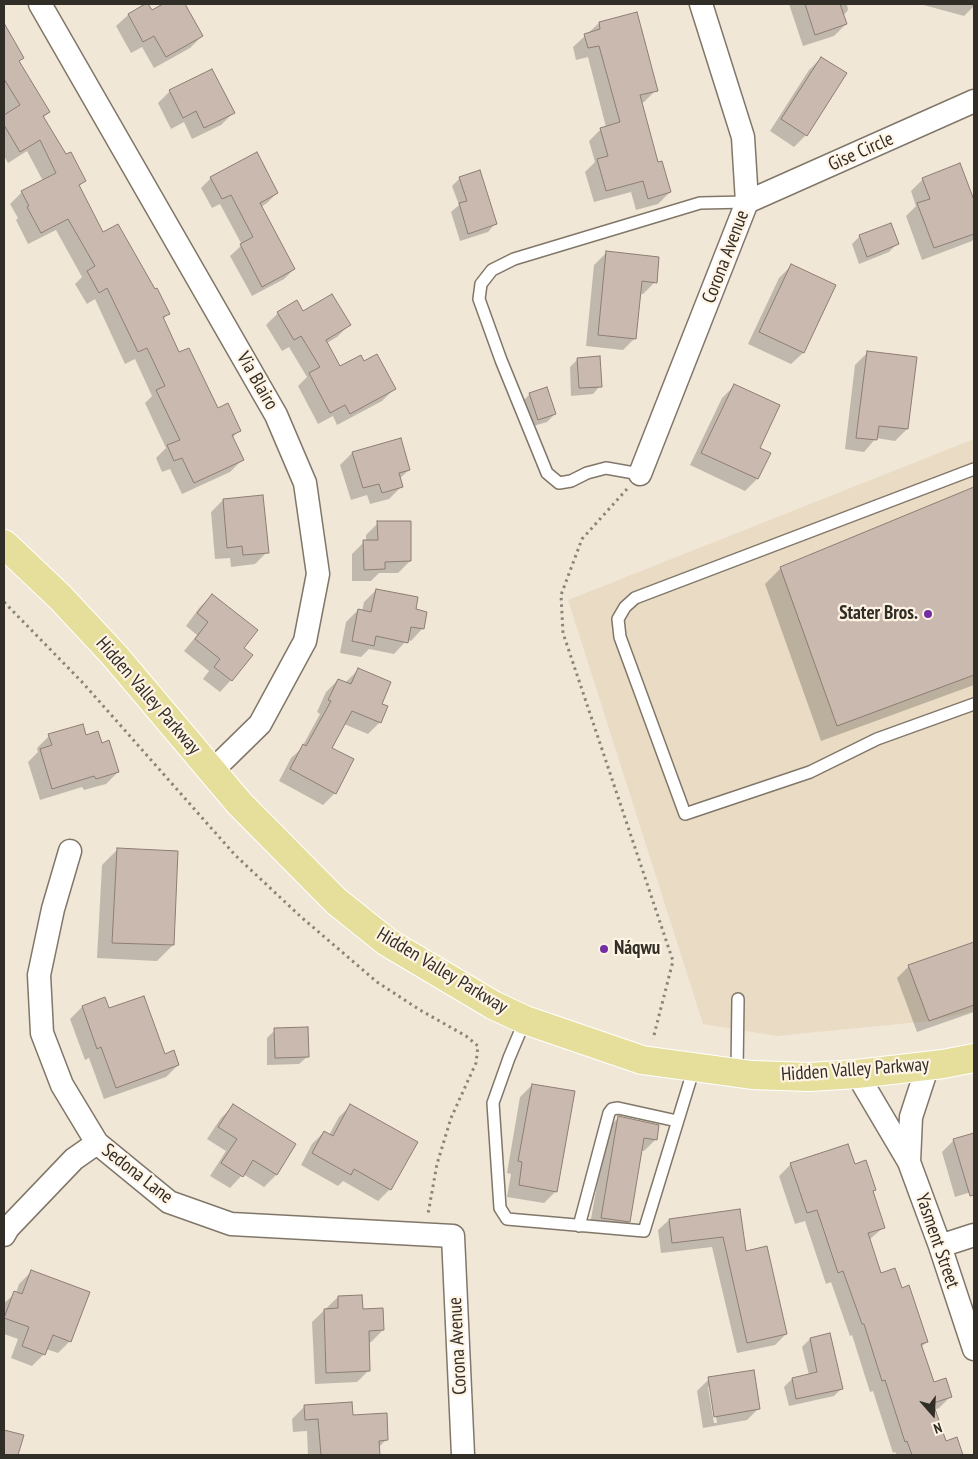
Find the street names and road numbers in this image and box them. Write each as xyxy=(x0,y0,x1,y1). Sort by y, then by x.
street label: Gise Circle xyxy=(825,128,897,176)
street label: Corona Avenue xyxy=(698,207,754,307)
street label: Via Blairo xyxy=(231,348,283,414)
street label: Hidden Valley Parkway xyxy=(91,633,205,759)
street label: Hidden Valley Parkway xyxy=(373,923,511,1019)
street label: Hidden Valley Parkway xyxy=(780,1053,930,1087)
street label: Sedona Lane xyxy=(97,1139,177,1209)
street label: Yasment Street xyxy=(910,1191,964,1291)
street label: Corona Avenue xyxy=(444,1297,472,1395)

